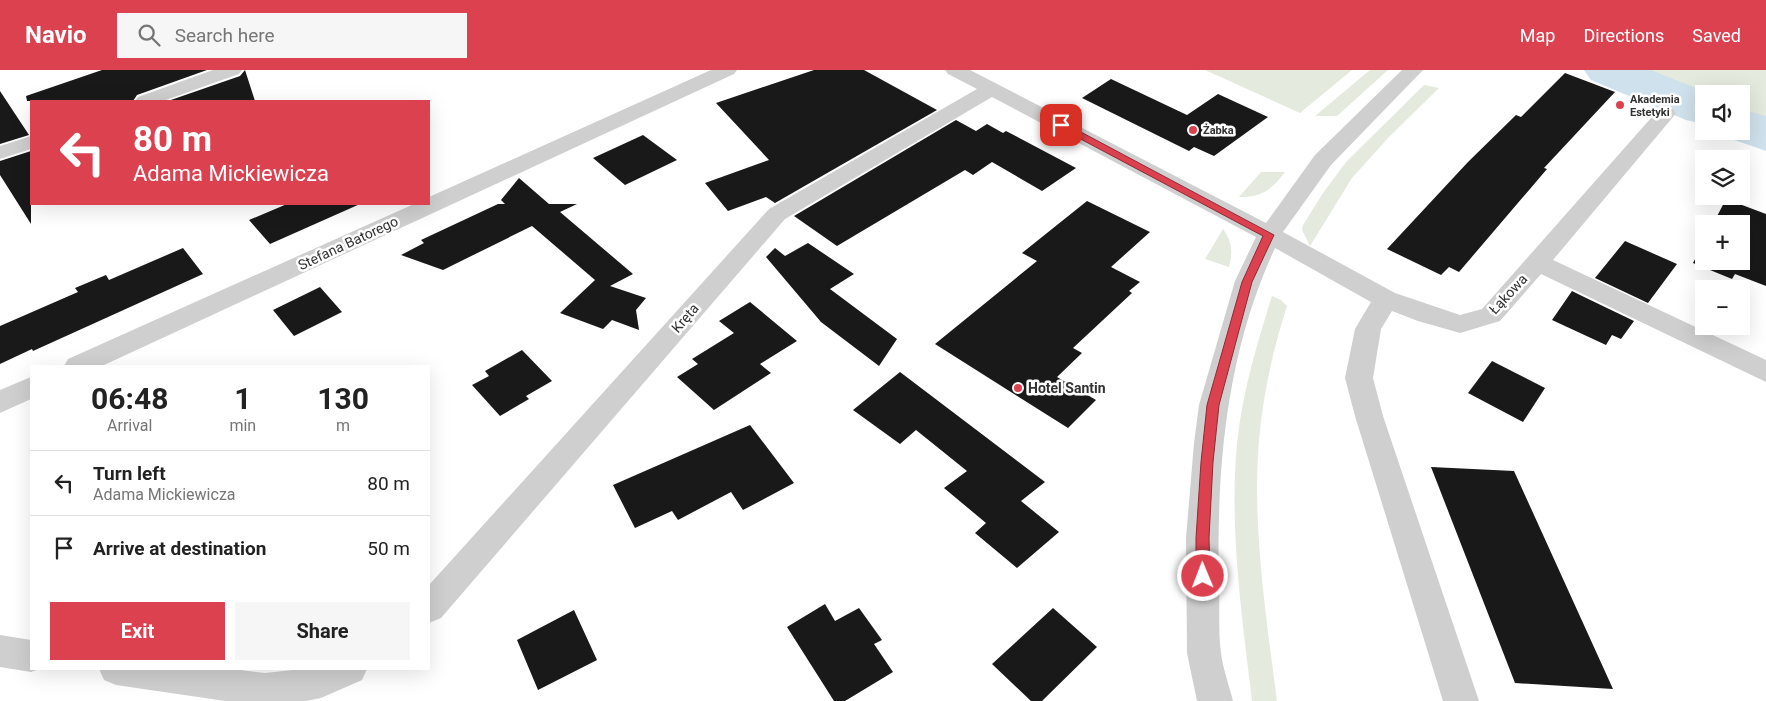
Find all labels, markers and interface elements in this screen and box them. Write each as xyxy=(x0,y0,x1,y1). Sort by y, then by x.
search box xyxy=(117,13,467,58)
text: Navio xyxy=(25,21,87,49)
icon: search xyxy=(135,21,163,49)
text: Search here xyxy=(175,24,275,47)
text: Map xyxy=(1520,25,1555,46)
text: Directions xyxy=(1583,25,1664,46)
text: Saved xyxy=(1692,25,1741,46)
map controls xyxy=(1695,85,1750,335)
button: sound xyxy=(1695,85,1750,140)
place label: Akademia Estetyki xyxy=(1630,93,1680,119)
marker: Akademia Estetyki xyxy=(1614,99,1626,111)
pin xyxy=(1040,104,1082,146)
icon: arrive xyxy=(1047,111,1075,139)
text: 80 m xyxy=(133,119,212,160)
icon: left xyxy=(50,120,115,185)
place label: Żabka xyxy=(1203,123,1234,137)
marker: Żabka xyxy=(1187,124,1199,136)
button: layers xyxy=(1695,150,1750,205)
text: Adama Mickiewicza xyxy=(133,161,329,186)
street label: Stefana Batorego xyxy=(296,213,400,273)
button: + xyxy=(1695,215,1750,270)
street label: Łąkowa xyxy=(1486,271,1530,317)
button: − xyxy=(1695,280,1750,335)
street label: Kręta xyxy=(668,300,702,336)
place label: Hotel Santin xyxy=(1028,380,1106,396)
text: 06:48 xyxy=(91,381,168,416)
text: 1 xyxy=(234,381,251,416)
text: 130 xyxy=(317,381,369,416)
marker: Hotel Santin xyxy=(1012,382,1024,394)
text: Arrival xyxy=(107,416,152,435)
text: min xyxy=(229,416,256,435)
text: m xyxy=(336,416,350,435)
text: Turn left xyxy=(93,462,166,485)
icon: left xyxy=(50,469,78,497)
text: 80 m xyxy=(367,472,410,495)
text: Adama Mickiewicza xyxy=(93,485,236,504)
icon: arrive xyxy=(50,534,78,562)
text: Arrive at destination xyxy=(93,537,266,560)
text: 50 m xyxy=(367,537,410,560)
position arrow xyxy=(1176,549,1228,601)
button: Exit xyxy=(50,602,225,660)
button: Share xyxy=(235,602,410,660)

